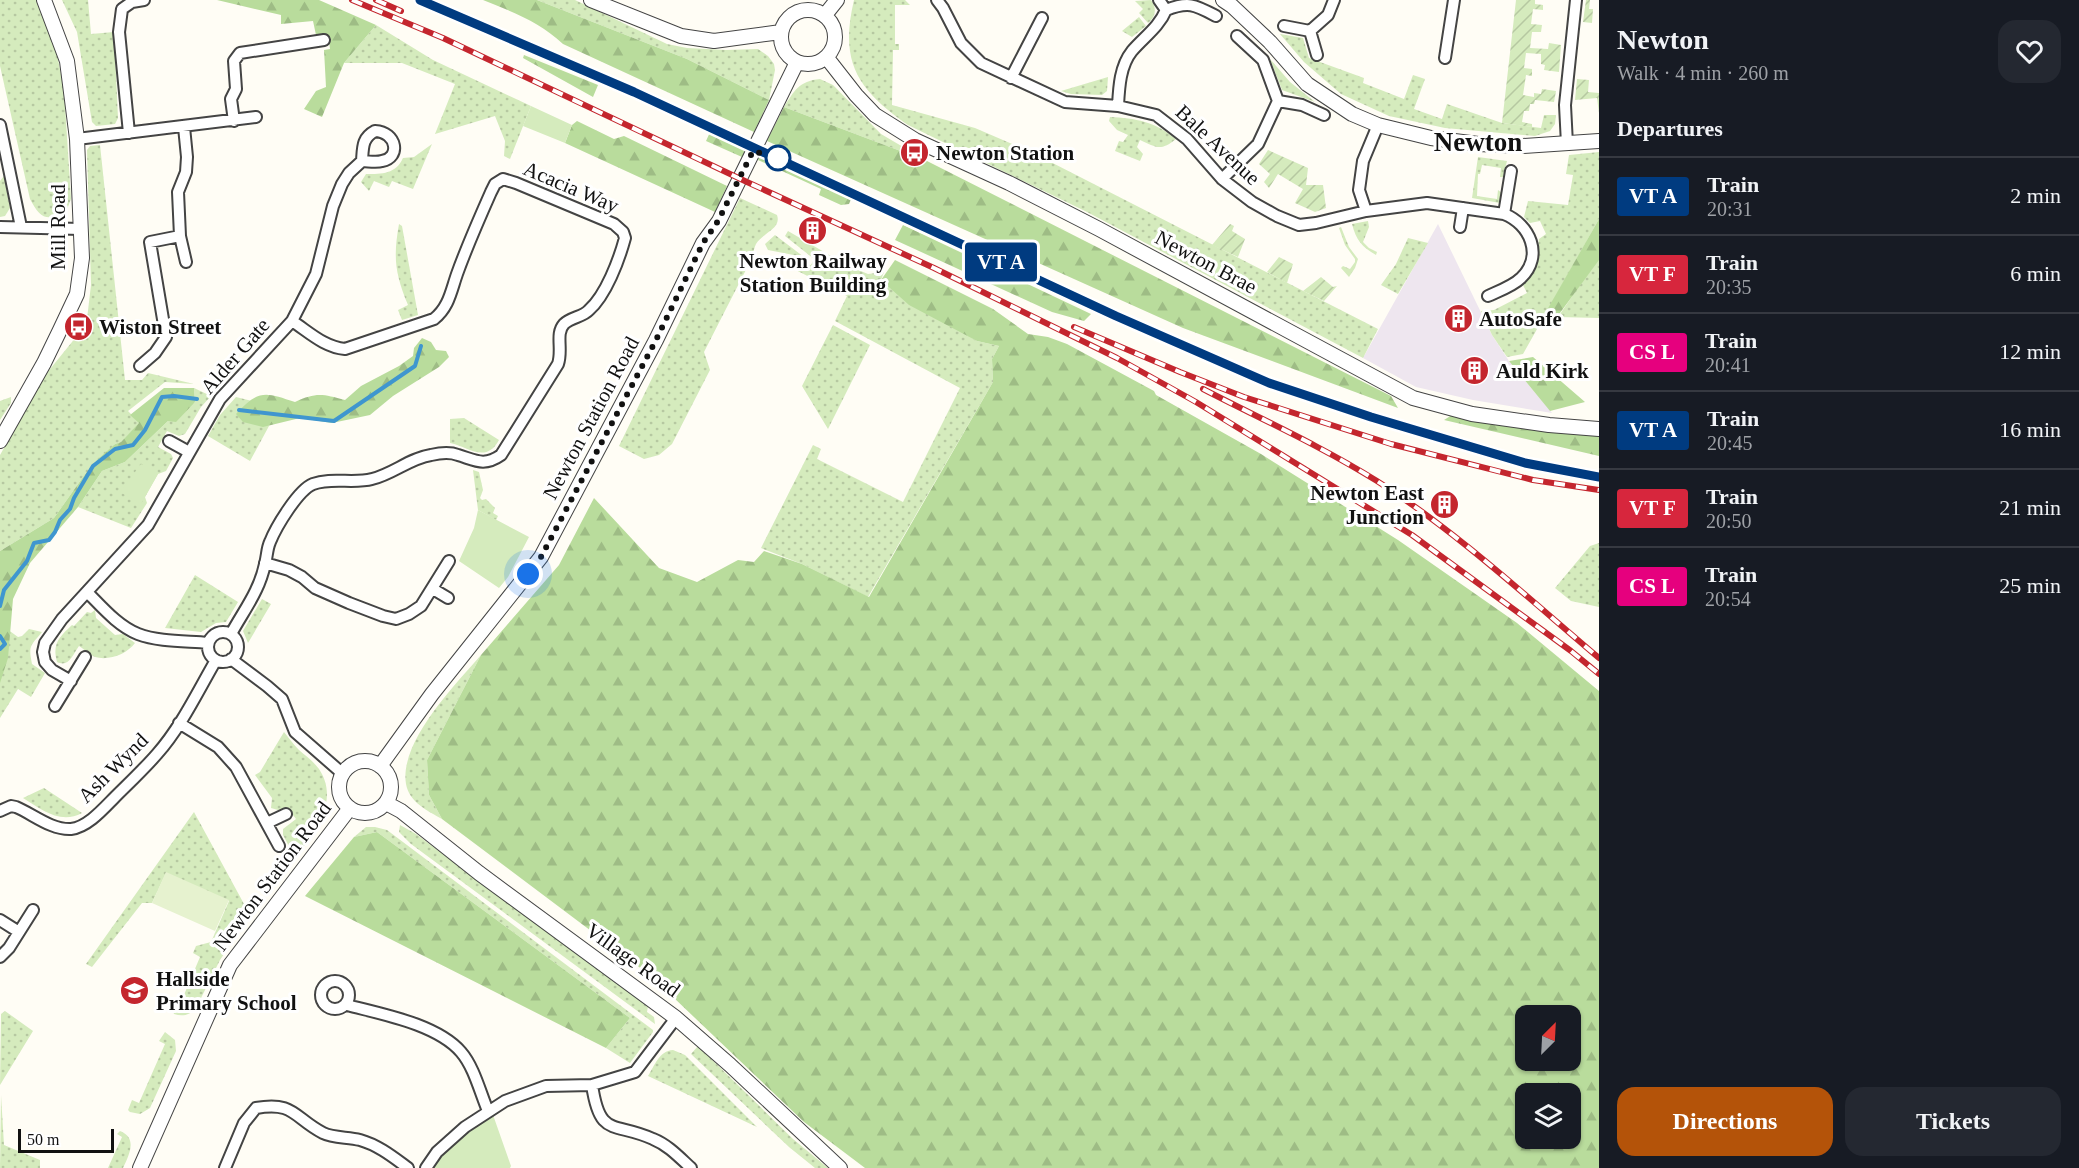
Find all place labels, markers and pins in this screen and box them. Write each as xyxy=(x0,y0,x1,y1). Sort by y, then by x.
bus stop icon: Newton Station xyxy=(899,137,931,169)
place label: Newton Station xyxy=(936,141,1075,165)
unlabelled marker xyxy=(765,145,791,171)
building icon: Newton Railway Station Building xyxy=(797,214,829,246)
place label: Newton Railway Station Building xyxy=(739,249,887,297)
building icon: AutoSafe xyxy=(1442,303,1474,335)
place label: AutoSafe xyxy=(1479,307,1562,331)
bus stop icon: Wiston Street xyxy=(62,311,94,343)
place label: Wiston Street xyxy=(99,315,221,339)
building icon: Auld Kirk xyxy=(1459,355,1491,387)
place label: Auld Kirk xyxy=(1496,359,1589,383)
place label: Newton East Junction xyxy=(1310,481,1424,529)
building icon: Newton East Junction xyxy=(1429,489,1461,521)
place label: Hallside Primary School xyxy=(156,967,297,1015)
school or university icon: Hallside Primary School xyxy=(119,975,151,1007)

